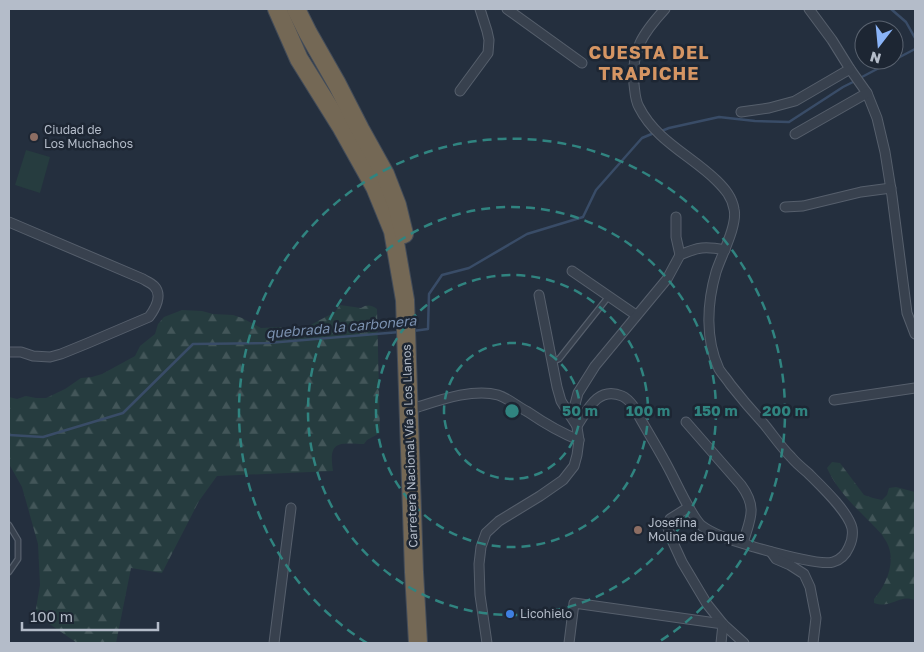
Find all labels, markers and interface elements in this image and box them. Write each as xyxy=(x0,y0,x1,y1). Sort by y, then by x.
north arrow xyxy=(854,20,904,70)
district label: CUESTA DEL TRAPICHE xyxy=(589,41,709,84)
text: N xyxy=(868,48,883,68)
place label: Ciudad de Los Muchachos xyxy=(44,122,133,151)
marker: Ciudad de Los Muchachos xyxy=(28,131,40,143)
water label: quebrada la carbonera xyxy=(265,311,418,342)
street label: Carretera Nacional Vía a Los Llanos xyxy=(398,344,421,548)
text: 50 m xyxy=(562,401,598,419)
text: 100 m xyxy=(626,401,670,419)
text: 150 m xyxy=(694,401,738,419)
text: 200 m xyxy=(762,401,808,419)
centre of rings xyxy=(503,402,521,420)
place label: Josefina Molina de Duque xyxy=(648,515,744,544)
marker: Josefina Molina de Duque xyxy=(632,524,644,536)
scale bar xyxy=(22,600,159,632)
place label: Licohielo xyxy=(520,606,572,621)
text: 100 m xyxy=(30,607,73,625)
marker: Licohielo xyxy=(504,608,516,620)

